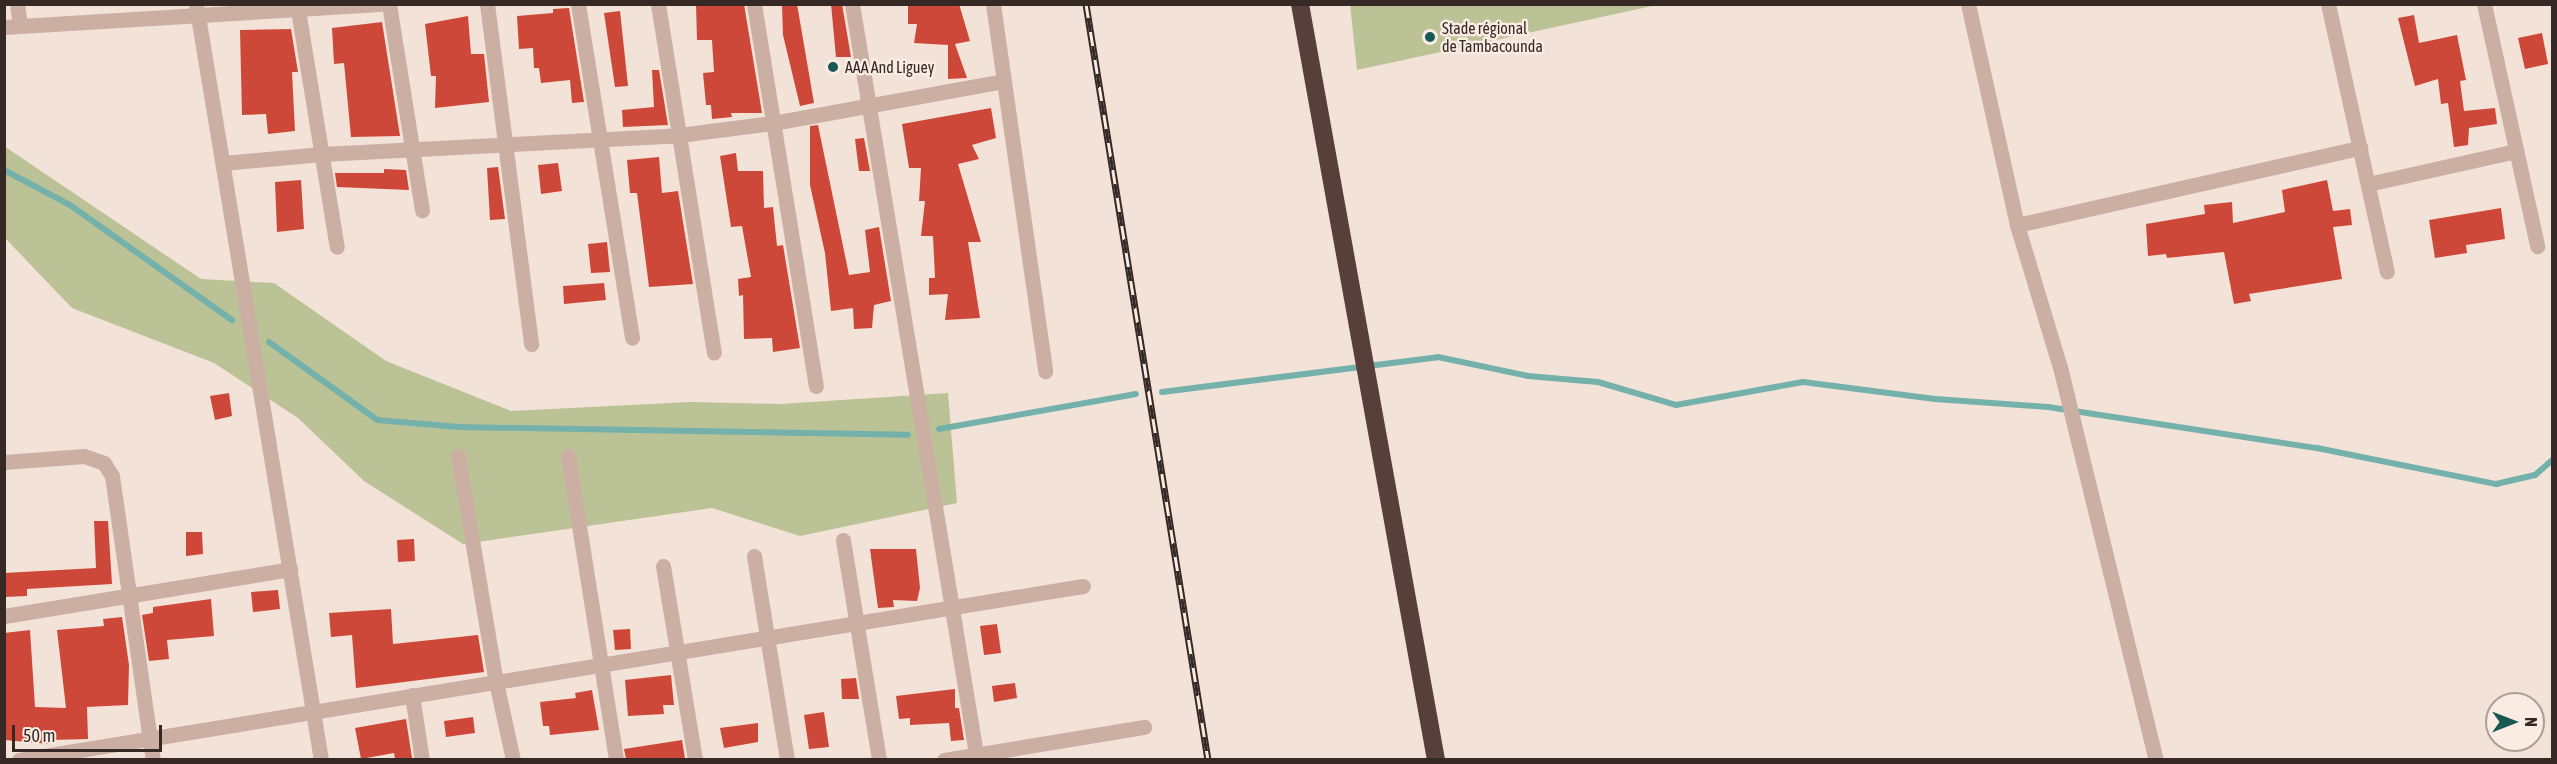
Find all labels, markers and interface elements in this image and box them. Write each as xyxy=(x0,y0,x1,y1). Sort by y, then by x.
place label: Stade régional de Tambacounda xyxy=(1442,18,1543,56)
marker: Stade régional de Tambacounda xyxy=(1423,30,1437,44)
place label: AAA And Liguey xyxy=(845,57,934,77)
marker: AAA And Liguey xyxy=(826,60,840,74)
north arrow xyxy=(2485,692,2545,752)
scale bar xyxy=(15,713,165,751)
text: N xyxy=(2522,717,2540,727)
text: 50 m xyxy=(23,725,55,746)

